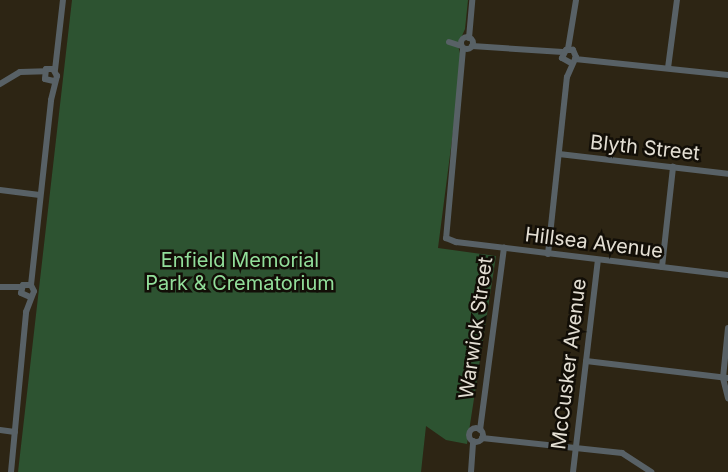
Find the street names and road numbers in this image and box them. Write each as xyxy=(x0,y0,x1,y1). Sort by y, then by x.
street label: Blyth Street xyxy=(589,130,701,166)
street label: Hillsea Avenue xyxy=(524,223,664,263)
street label: Warwick Street xyxy=(454,255,498,401)
street label: McCusker Avenue xyxy=(547,277,591,451)

